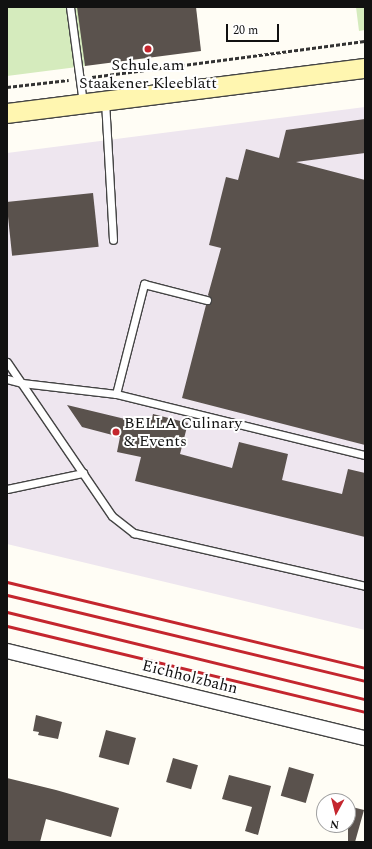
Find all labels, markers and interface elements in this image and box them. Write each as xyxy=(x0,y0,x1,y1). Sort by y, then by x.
scale bar xyxy=(228,16,281,42)
text: 20 m xyxy=(233,21,258,40)
marker: Schule am Staakener Kleeblatt xyxy=(143,44,153,54)
place label: Schule am Staakener Kleeblatt xyxy=(79,55,217,93)
place label: BELLA Culinary & Events xyxy=(124,413,242,451)
marker: BELLA Culinary & Events xyxy=(111,427,121,437)
street label: Eichholzbahn xyxy=(140,656,240,698)
north arrow xyxy=(316,793,356,833)
text: N xyxy=(329,815,340,833)

